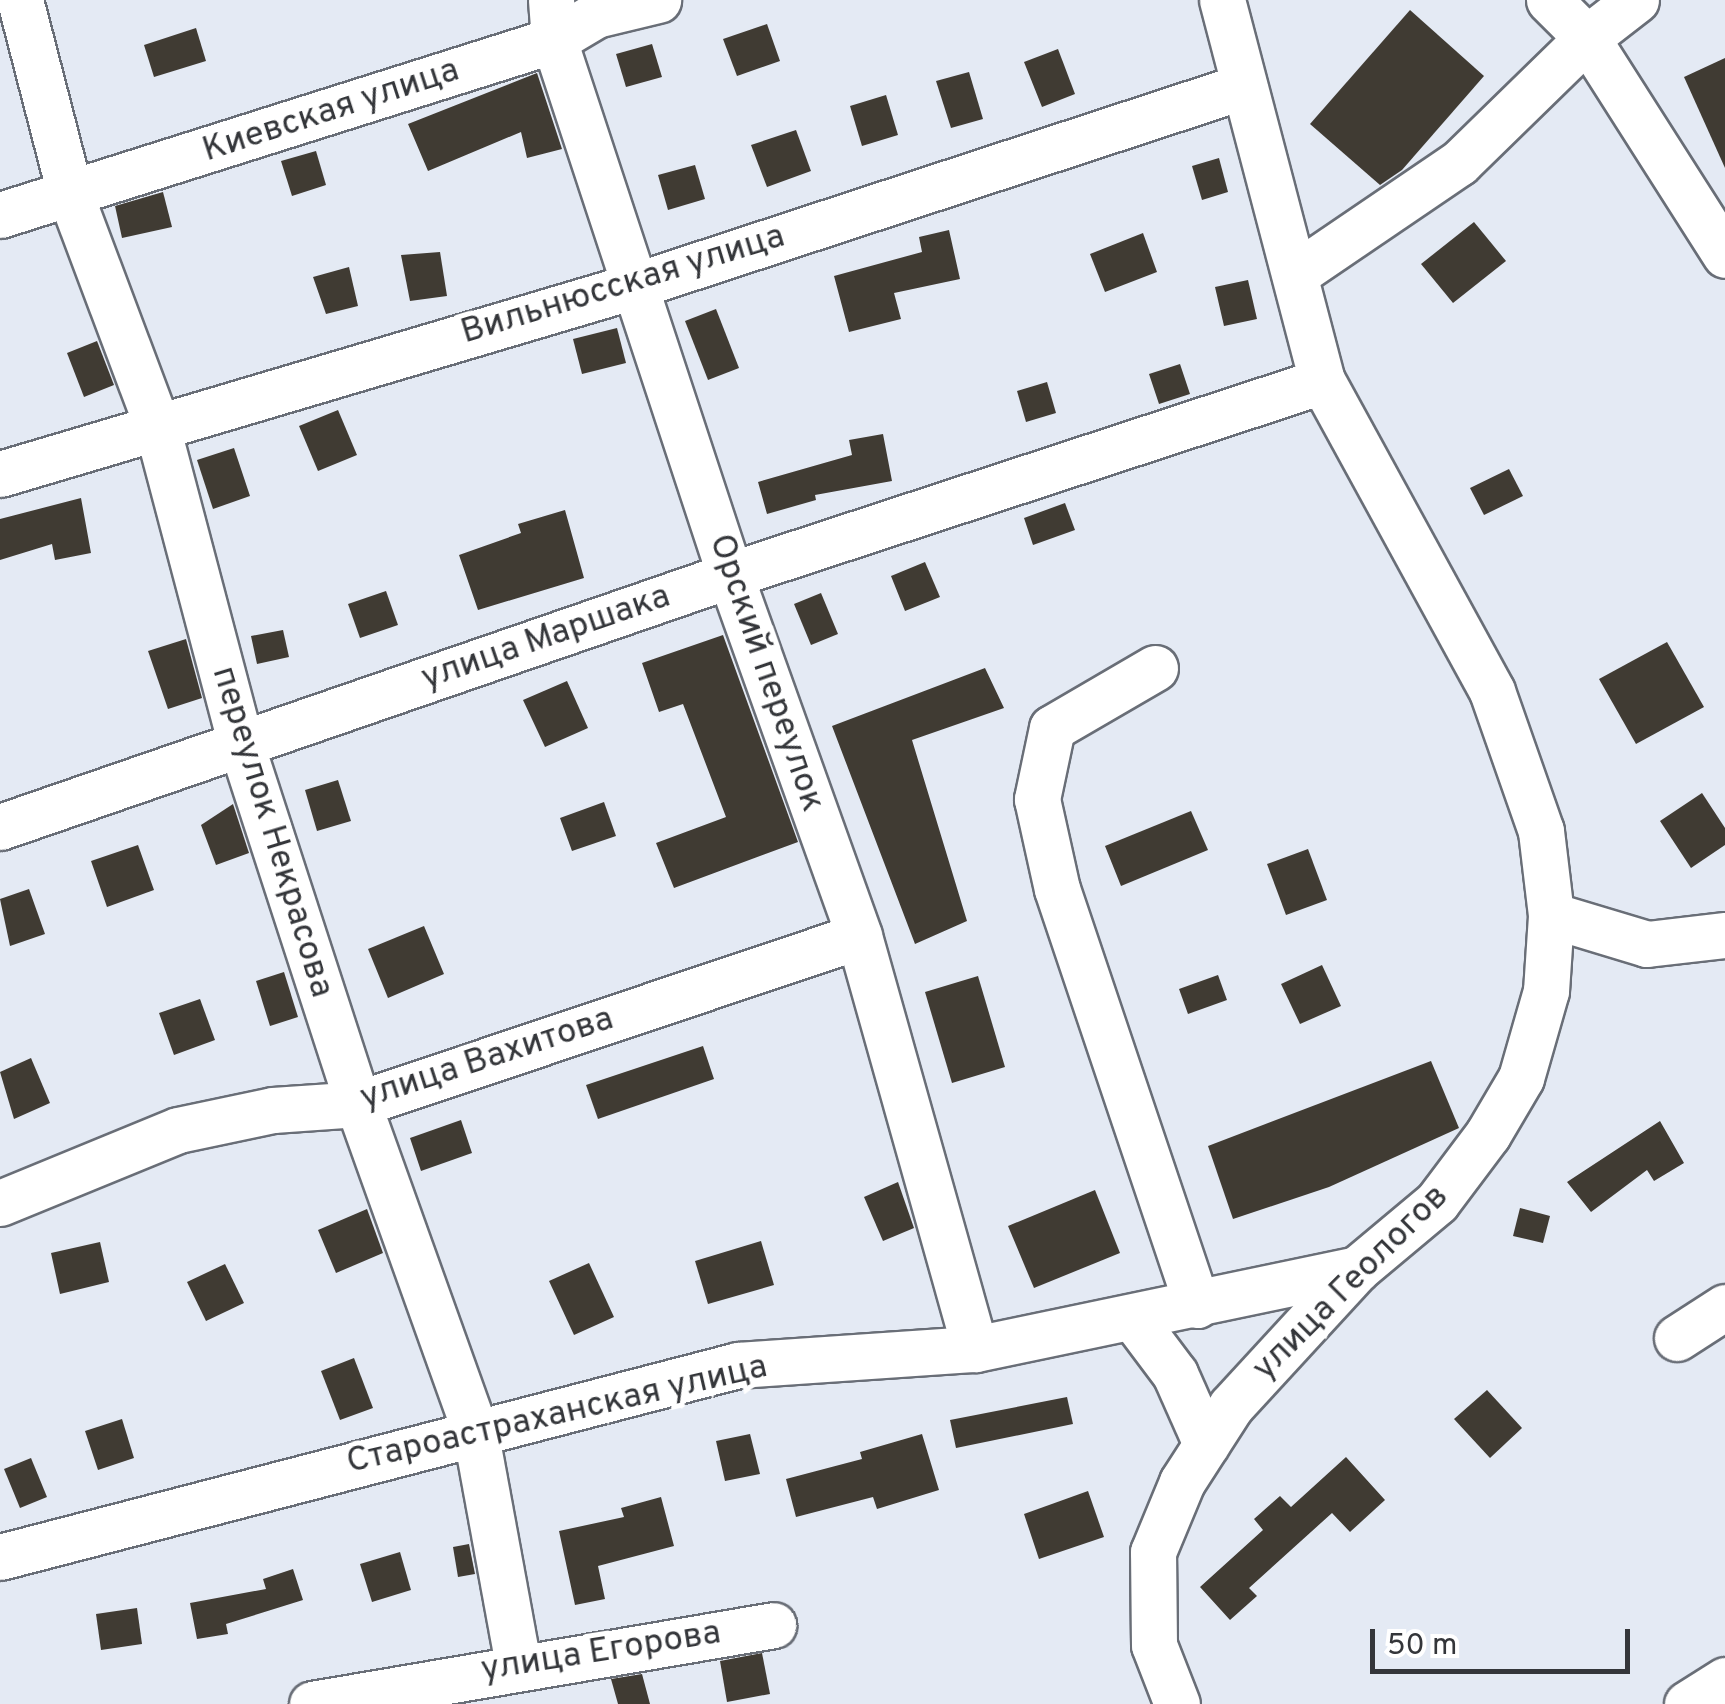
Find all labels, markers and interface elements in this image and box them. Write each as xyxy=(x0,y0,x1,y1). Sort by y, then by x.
street label: Киевская улица xyxy=(197,50,465,172)
street label: Вильнюсская улица xyxy=(456,216,790,354)
street label: Орский переулок xyxy=(699,529,833,817)
street label: улица Маршака xyxy=(416,576,676,700)
street label: переулок Некрасова xyxy=(202,661,342,1003)
street label: улица Вахитова xyxy=(355,998,619,1120)
street label: улица Геологов xyxy=(1244,1176,1458,1390)
street label: Староастраханская улица xyxy=(343,1346,771,1484)
scale bar xyxy=(1375,1609,1635,1671)
street label: улица Егорова xyxy=(478,1612,724,1692)
text: 50 m xyxy=(1387,1628,1457,1665)

